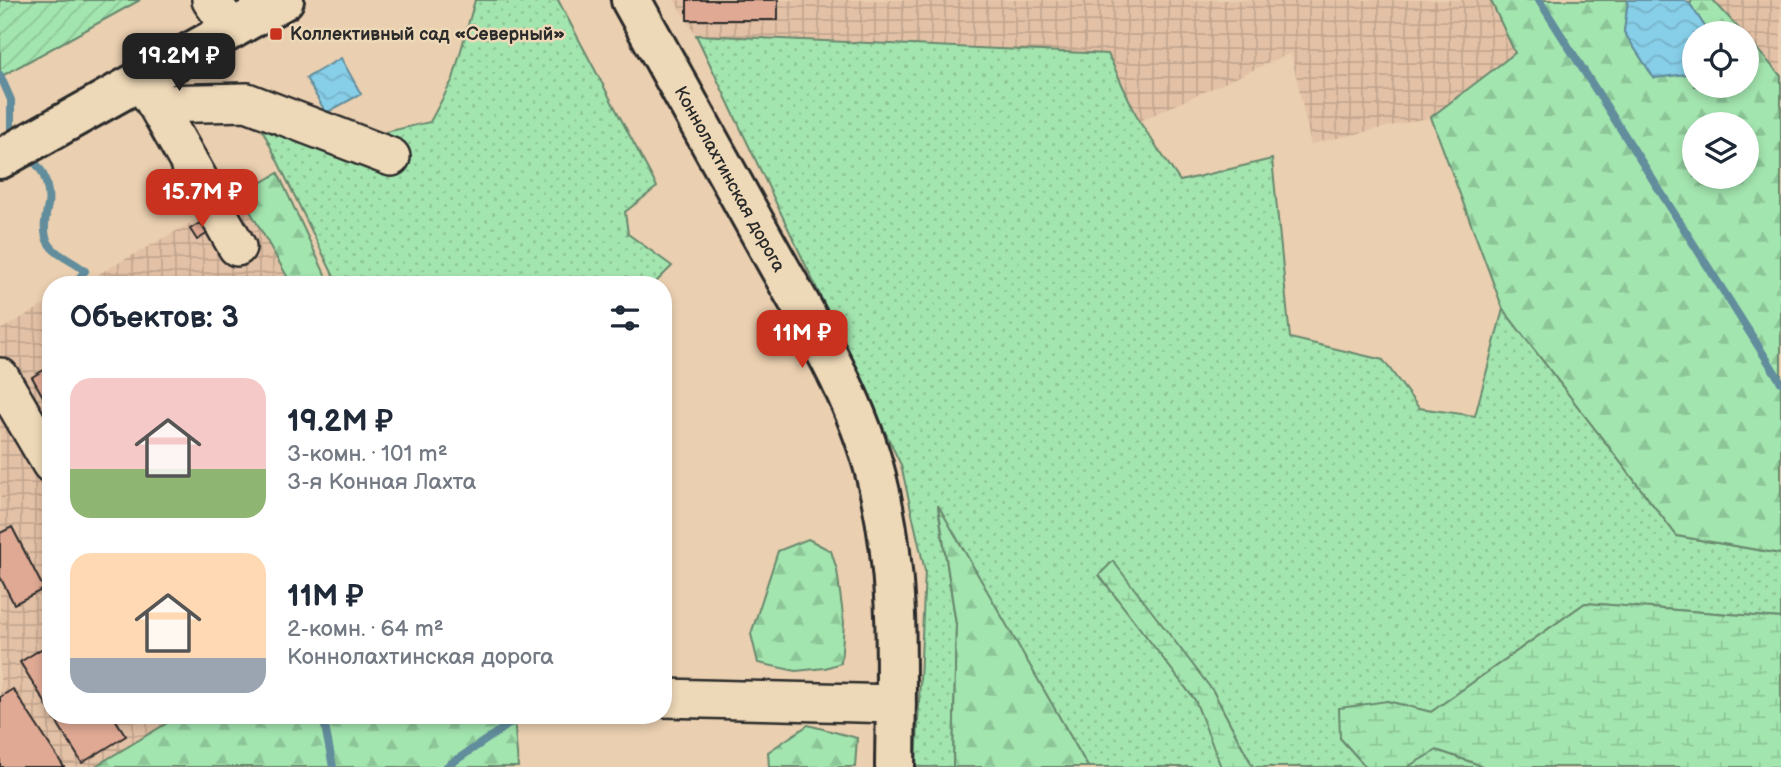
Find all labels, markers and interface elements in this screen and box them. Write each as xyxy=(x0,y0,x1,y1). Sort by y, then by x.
map controls xyxy=(1682,21,1759,189)
button: locate xyxy=(1682,21,1759,98)
place label: Коллективный сад «Северный» xyxy=(290,24,565,45)
marker: Коллективный сад «Северный» xyxy=(268,26,284,42)
pin: 19.2M ₽ xyxy=(114,34,244,93)
text: 19.2M ₽ xyxy=(138,42,220,70)
street label: Коннолахтинская дорога xyxy=(670,83,790,276)
button: layers xyxy=(1682,112,1759,189)
pin: 15.7M ₽ xyxy=(137,170,267,229)
text: 15.7M ₽ xyxy=(162,178,242,206)
icon: filters xyxy=(606,299,644,337)
text: Объектов: 3 xyxy=(70,300,239,336)
pin: 11M ₽ xyxy=(753,310,851,370)
text: 11M ₽ xyxy=(773,319,831,347)
text: 19.2M ₽ xyxy=(287,404,393,440)
icon: home xyxy=(126,406,210,490)
text: 3-комн. · 101 m² xyxy=(287,440,448,468)
text: 3-я Конная Лахта xyxy=(287,468,476,496)
text: 11M ₽ xyxy=(287,579,364,615)
icon: home xyxy=(126,581,210,665)
text: 2-комн. · 64 m² xyxy=(287,615,444,643)
text: Коннолахтинская дорога xyxy=(287,643,554,671)

